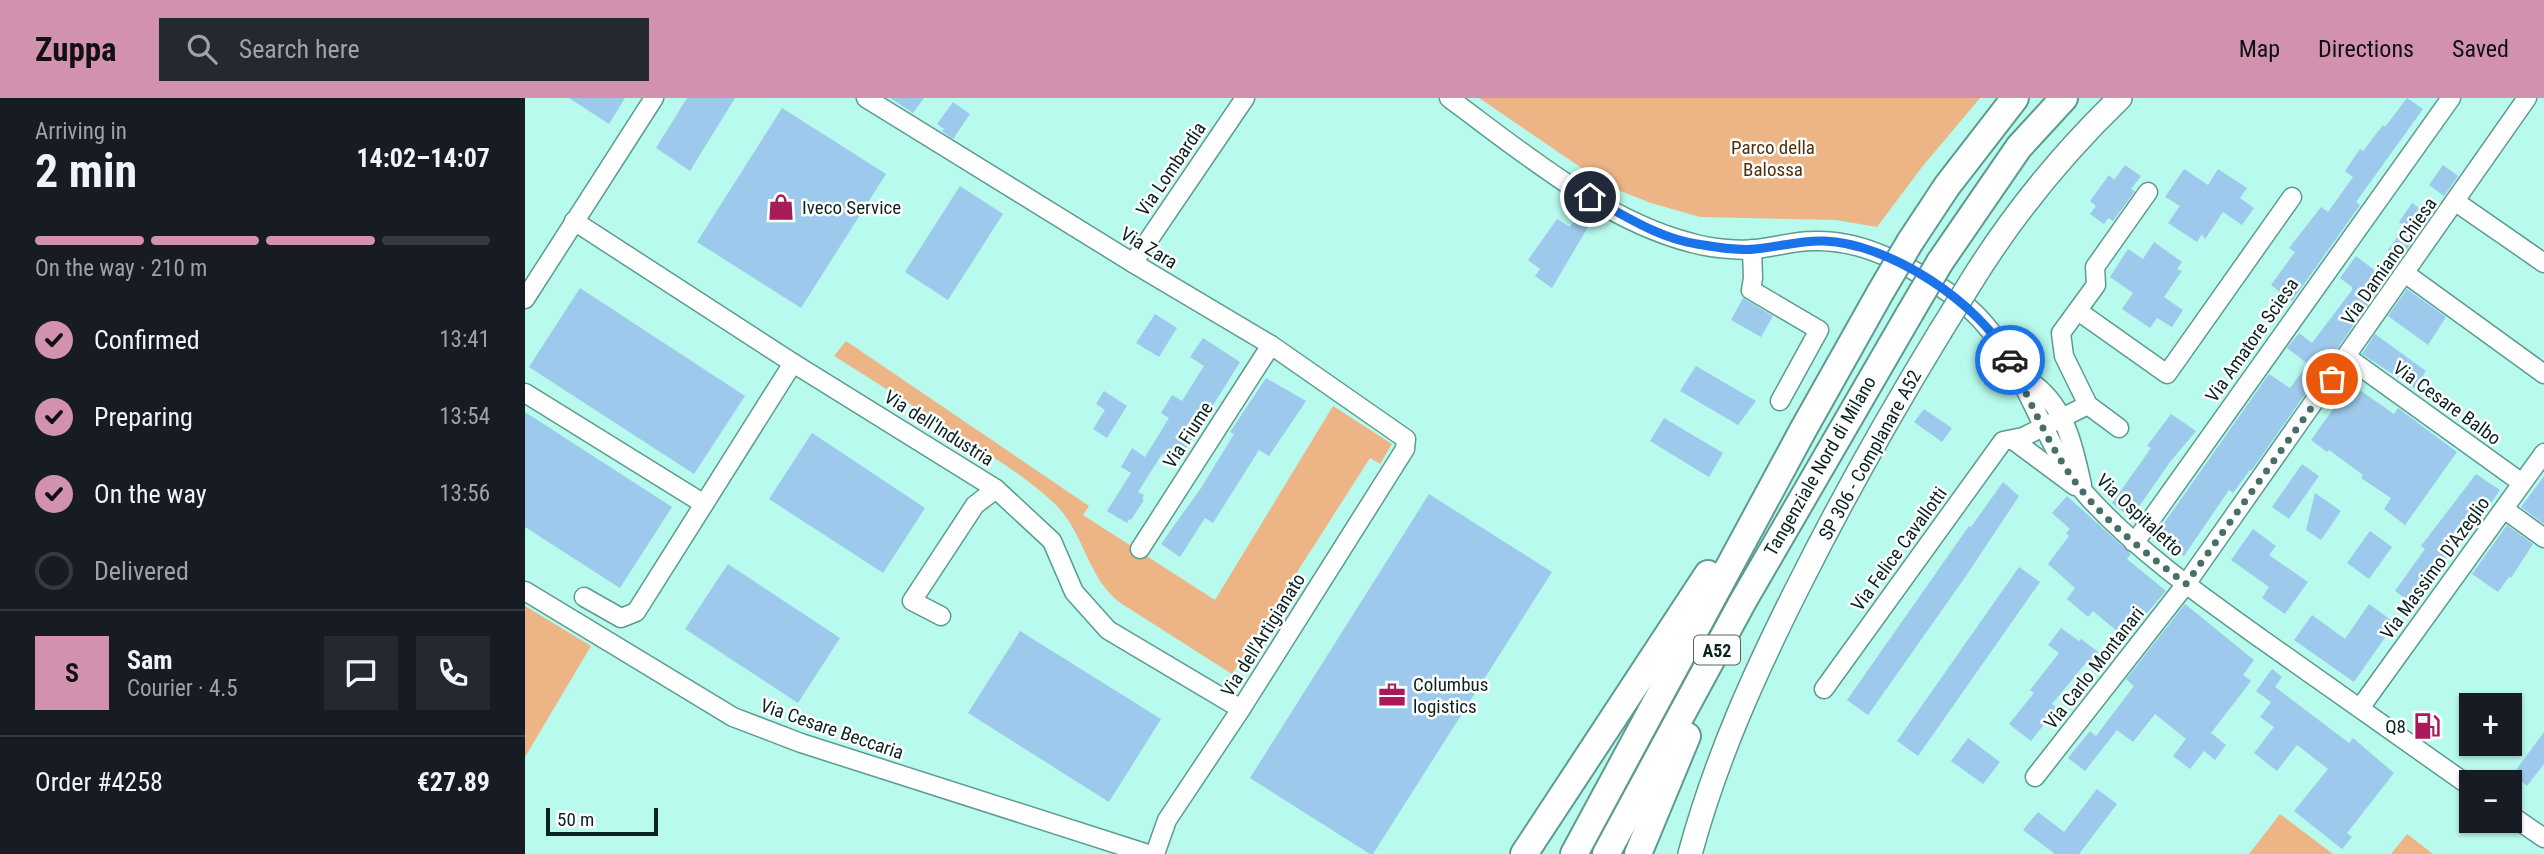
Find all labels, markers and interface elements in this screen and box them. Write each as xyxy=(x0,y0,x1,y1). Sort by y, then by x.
search box xyxy=(159,18,649,81)
text: Zuppa xyxy=(35,30,117,69)
icon: search xyxy=(183,30,221,68)
text: Search here xyxy=(239,34,360,64)
text: Map xyxy=(2239,35,2280,63)
text: Directions xyxy=(2318,35,2414,63)
text: Saved xyxy=(2452,35,2509,63)
text: Arriving in xyxy=(35,118,127,145)
street label: Via Lombardia xyxy=(1131,118,1211,220)
park label: Parco della Balossa xyxy=(1731,136,1815,181)
text: 14:02–14:07 xyxy=(356,143,490,173)
text: 2 min xyxy=(35,144,137,198)
pin xyxy=(1560,167,1620,227)
icon: home xyxy=(1571,178,1609,216)
shop icon: Iveco Service xyxy=(766,192,796,222)
street label: Via Damiano Chiesa xyxy=(2336,193,2442,329)
place label: Iveco Service xyxy=(802,196,901,219)
street label: Via Zara xyxy=(1116,222,1182,274)
text: On the way · 210 m xyxy=(35,255,207,282)
street label: Via Amatore Sciesa xyxy=(2201,273,2303,407)
icon: check xyxy=(35,321,73,359)
text: Confirmed xyxy=(94,325,200,355)
courier xyxy=(1975,325,2045,395)
text: 13:41 xyxy=(439,326,490,353)
icon: car xyxy=(1991,341,2029,379)
pin xyxy=(2302,349,2362,409)
street label: Via Cesare Balbo xyxy=(2389,356,2505,450)
icon: bag xyxy=(2313,360,2351,398)
street label: SP 306 - Complanare A52 xyxy=(1814,366,1926,544)
street label: Tangenziale Nord di Milano xyxy=(1759,372,1881,560)
street label: Via dell'Industria xyxy=(880,385,998,471)
street label: Via Fiume xyxy=(1158,397,1218,472)
icon: check xyxy=(35,398,73,436)
text: Preparing xyxy=(94,402,193,432)
text: 13:54 xyxy=(439,403,490,430)
street label: Via Ospitaletto xyxy=(2092,469,2188,561)
icon: check xyxy=(35,475,73,513)
text: On the way xyxy=(94,479,207,509)
text: 13:56 xyxy=(439,480,490,507)
street label: Via Felice Cavallotti xyxy=(1846,482,1952,616)
street label: Via Massimo D'Azeglio xyxy=(2376,492,2494,644)
text: Delivered xyxy=(94,556,189,586)
street label: Via dell'Artigianato xyxy=(1216,569,1310,701)
street label: Via Carlo Montanari xyxy=(2039,602,2149,734)
button: chat xyxy=(324,636,398,710)
button: phone xyxy=(416,636,490,710)
road number: A52 xyxy=(1694,636,1740,664)
text: Sam xyxy=(127,645,173,675)
text: S xyxy=(65,658,79,688)
place label: Columbus logistics xyxy=(1413,673,1488,718)
text: Courier · 4.5 xyxy=(127,675,238,702)
office icon: Columbus logistics xyxy=(1377,680,1407,710)
map controls xyxy=(2459,693,2522,833)
button: + xyxy=(2459,693,2522,756)
street label: Via Cesare Beccaria xyxy=(757,694,907,764)
fuel station icon: Q8 xyxy=(2412,711,2442,741)
place label: Q8 xyxy=(2385,715,2406,738)
text: Order #4258 xyxy=(35,767,163,797)
text: €27.89 xyxy=(417,767,490,797)
button: − xyxy=(2459,770,2522,833)
scale bar xyxy=(546,805,658,837)
text: 50 m xyxy=(557,808,594,831)

